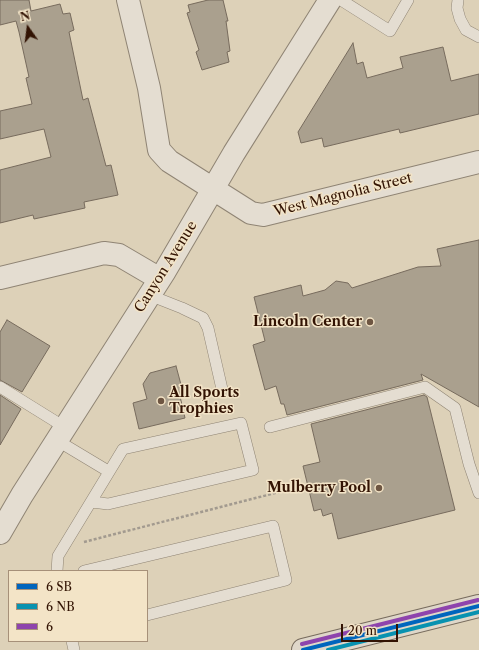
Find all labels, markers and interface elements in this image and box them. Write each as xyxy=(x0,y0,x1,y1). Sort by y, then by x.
north arrow xyxy=(8,8,48,48)
text: N xyxy=(19,8,31,24)
street label: West Magnolia Street xyxy=(272,170,414,220)
street label: Canyon Avenue xyxy=(131,218,201,316)
place label: Lincoln Center xyxy=(253,314,362,330)
marker: Lincoln Center xyxy=(365,317,375,327)
place label: All Sports Trophies xyxy=(169,385,239,418)
marker: All Sports Trophies xyxy=(156,396,166,406)
place label: Mulberry Pool xyxy=(267,480,371,496)
marker: Mulberry Pool xyxy=(374,483,384,493)
legend xyxy=(8,570,148,642)
text: 6 SB xyxy=(46,579,72,594)
text: 6 NB xyxy=(46,599,75,614)
scale bar xyxy=(343,616,400,642)
text: 6 xyxy=(46,619,53,634)
text: 20 m xyxy=(348,623,377,638)

